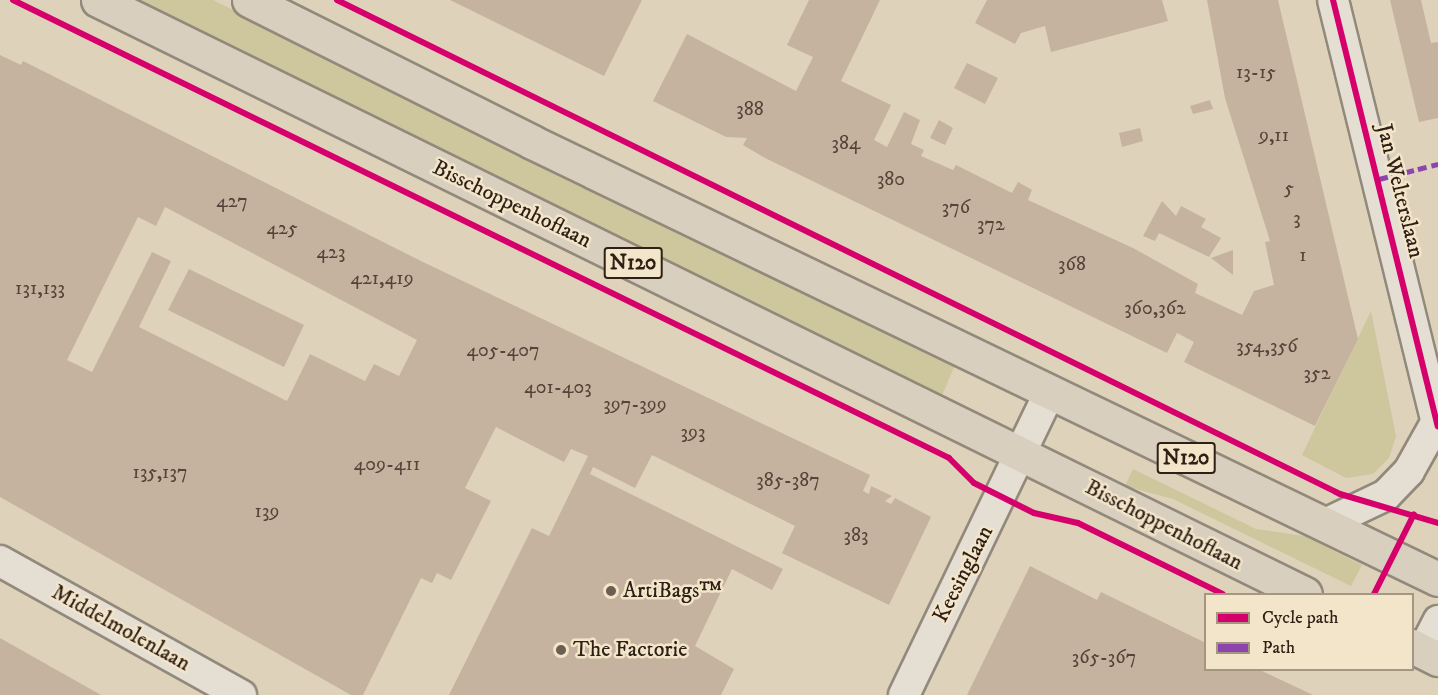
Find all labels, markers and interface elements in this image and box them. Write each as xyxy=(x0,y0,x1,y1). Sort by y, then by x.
house number: 13-15 xyxy=(1236,60,1276,84)
house number: 388 xyxy=(736,97,764,121)
street label: Jan Welterslaan xyxy=(1371,121,1429,261)
house number: 9,11 xyxy=(1259,123,1289,147)
house number: 384 xyxy=(832,131,860,155)
street label: Bisschoppenhoflaan xyxy=(428,154,596,254)
house number: 380 xyxy=(877,167,905,191)
house number: 5 xyxy=(1284,176,1294,200)
house number: 427 xyxy=(216,189,248,213)
house number: 376 xyxy=(942,195,970,219)
house number: 3 xyxy=(1293,206,1301,230)
house number: 372 xyxy=(977,212,1005,236)
house number: 425 xyxy=(266,216,298,240)
house number: 423 xyxy=(317,240,345,264)
house number: 1 xyxy=(1299,243,1307,267)
road number: N120 xyxy=(603,245,663,281)
house number: 368 xyxy=(1058,252,1086,276)
house number: 421,419 xyxy=(350,266,414,290)
house number: 131,133 xyxy=(15,276,65,300)
house number: 360,362 xyxy=(1124,296,1186,320)
house number: 354,356 xyxy=(1236,334,1298,358)
house number: 405-407 xyxy=(466,338,540,362)
house number: 352 xyxy=(1303,361,1331,385)
house number: 401-403 xyxy=(524,375,592,399)
house number: 397-399 xyxy=(603,392,667,416)
house number: 393 xyxy=(681,420,705,444)
road number: N120 xyxy=(1156,440,1216,476)
house number: 409-411 xyxy=(354,452,420,476)
house number: 135,137 xyxy=(133,460,187,484)
house number: 385-387 xyxy=(756,468,820,492)
street label: Bisschoppenhoflaan xyxy=(1081,474,1247,576)
house number: 139 xyxy=(255,499,279,523)
street label: Keesinglaan xyxy=(927,521,999,627)
house number: 383 xyxy=(844,523,868,547)
place label: ArtiBags™ xyxy=(623,578,722,604)
street label: Middelmolenlaan xyxy=(47,579,195,677)
marker: ArtiBags™ xyxy=(604,584,618,598)
legend xyxy=(1204,593,1414,671)
text: Cycle path xyxy=(1262,607,1339,629)
place label: The Factorie xyxy=(573,637,687,663)
text: Path xyxy=(1262,637,1295,659)
marker: The Factorie xyxy=(554,643,568,657)
house number: 365-367 xyxy=(1072,645,1136,669)

